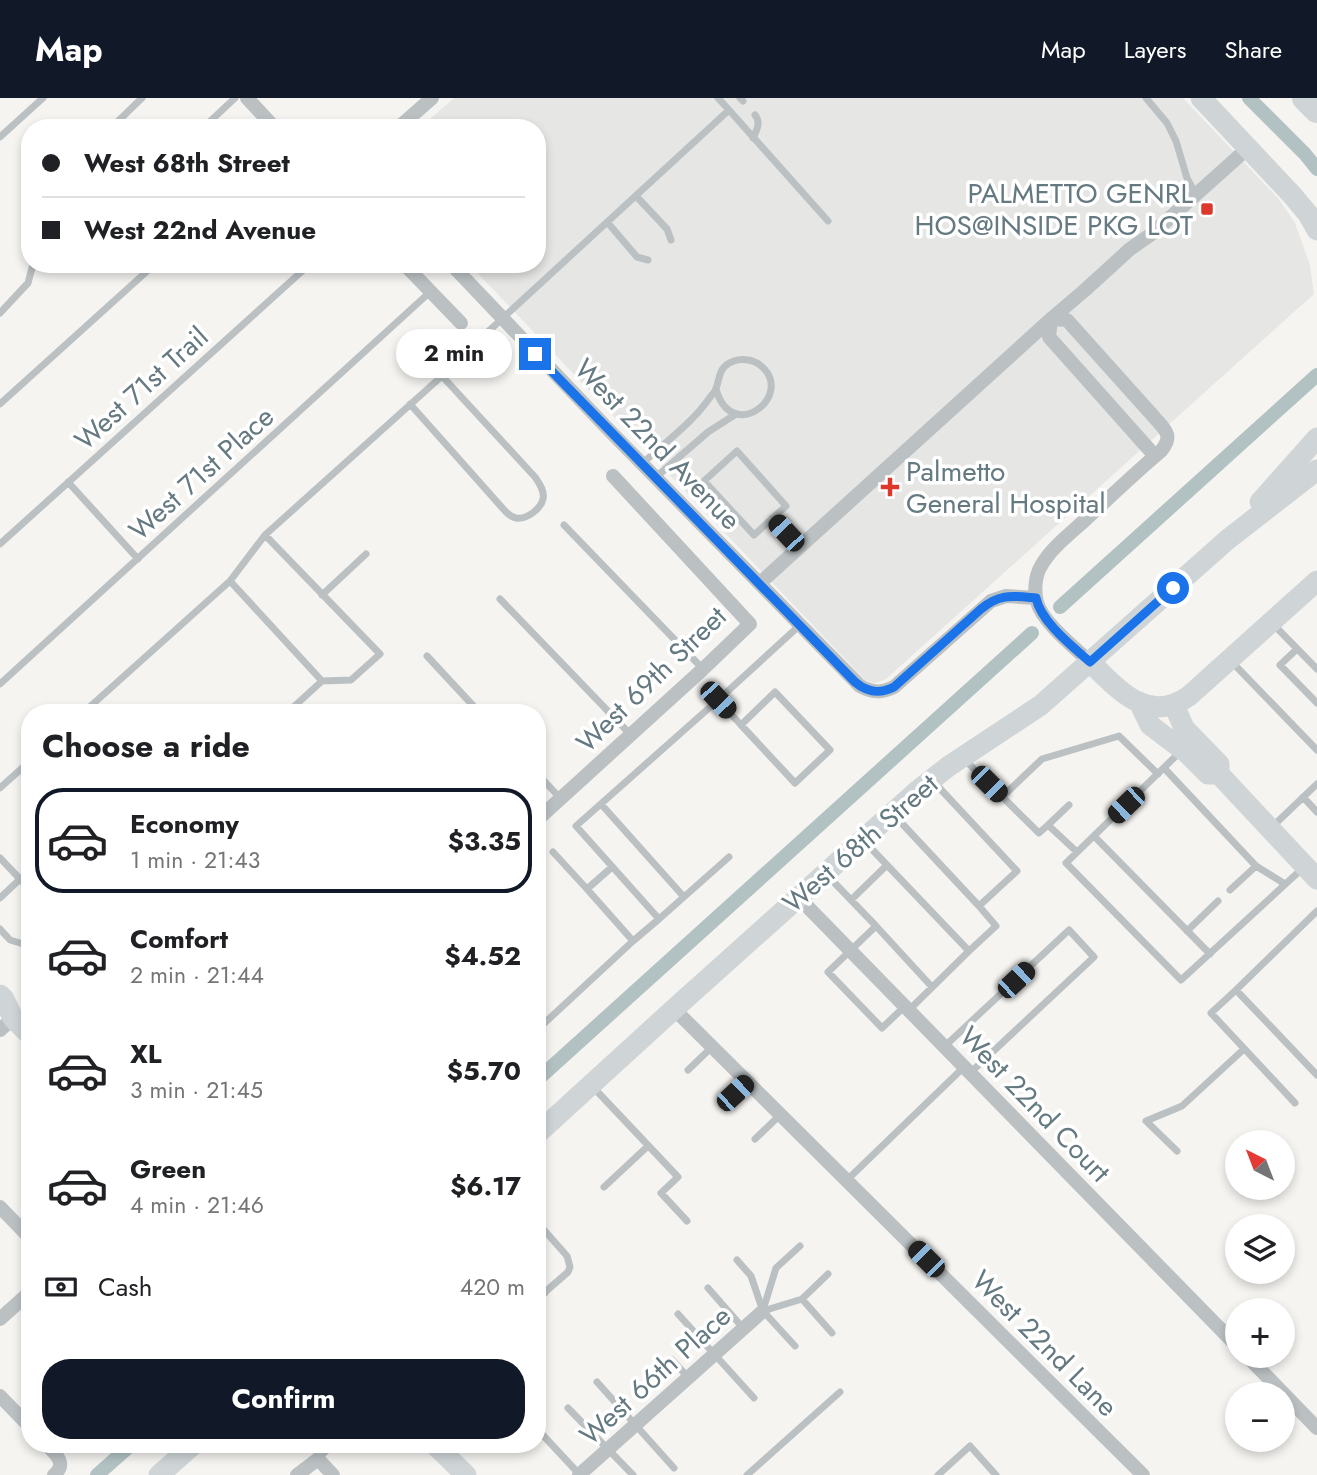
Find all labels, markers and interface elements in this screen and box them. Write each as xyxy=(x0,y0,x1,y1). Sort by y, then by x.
text: Map xyxy=(35,26,103,73)
text: Map xyxy=(1041,32,1086,67)
text: Layers xyxy=(1124,32,1186,67)
text: Share xyxy=(1224,32,1282,67)
text: West 68th Street xyxy=(84,144,290,182)
place label: PALMETTO GENRL HOS@INSIDE PKG LOT xyxy=(914,173,1193,246)
marker: PALMETTO GENRL HOS@INSIDE PKG LOT xyxy=(1199,201,1215,217)
text: West 22nd Avenue xyxy=(84,211,316,249)
street label: West 71st Trail xyxy=(65,317,217,460)
callout: 2 min xyxy=(395,330,510,378)
text: 2 min xyxy=(424,336,484,370)
route end xyxy=(519,338,551,370)
street label: West 22nd Avenue xyxy=(565,349,750,539)
street label: West 71st Place xyxy=(120,397,283,550)
place label: Palmetto General Hospital xyxy=(906,451,1106,524)
marker: Palmetto General Hospital xyxy=(880,477,900,497)
car xyxy=(764,510,809,556)
route start xyxy=(1157,572,1189,604)
street label: West 69th Street xyxy=(567,597,736,762)
car xyxy=(696,677,741,723)
text: Choose a ride xyxy=(42,723,250,769)
car xyxy=(967,762,1012,806)
street label: West 68th Street xyxy=(774,764,947,923)
car xyxy=(1104,783,1149,827)
text: Economy xyxy=(130,805,239,843)
icon: car xyxy=(46,809,109,872)
text: $3.35 xyxy=(448,822,521,860)
text: 1 min · 21:43 xyxy=(130,843,260,877)
text: Comfort xyxy=(130,920,228,958)
icon: car xyxy=(46,924,109,987)
text: $4.52 xyxy=(444,937,521,975)
text: 2 min · 21:44 xyxy=(130,958,264,992)
car xyxy=(994,958,1039,1002)
street label: West 22nd Court xyxy=(949,1017,1120,1192)
text: XL xyxy=(130,1035,162,1073)
icon: car xyxy=(46,1039,109,1102)
text: $5.70 xyxy=(447,1052,521,1090)
car xyxy=(713,1071,758,1115)
text: 3 min · 21:45 xyxy=(130,1073,263,1107)
north arrow xyxy=(1225,1130,1295,1200)
map controls xyxy=(1225,1130,1295,1452)
text: Green xyxy=(130,1150,206,1188)
icon: car xyxy=(46,1154,109,1217)
text: $6.17 xyxy=(450,1167,521,1205)
text: 4 min · 21:46 xyxy=(130,1188,264,1222)
button: layers xyxy=(1225,1214,1295,1284)
car xyxy=(904,1237,949,1281)
street label: West 22nd Lane xyxy=(962,1261,1127,1426)
icon: cash xyxy=(42,1268,80,1306)
text: Cash xyxy=(98,1268,152,1306)
text: 420 m xyxy=(460,1270,525,1304)
street label: West 66th Place xyxy=(570,1296,740,1455)
button: + xyxy=(1225,1298,1295,1368)
button: Confirm xyxy=(42,1359,525,1439)
button: − xyxy=(1225,1382,1295,1452)

